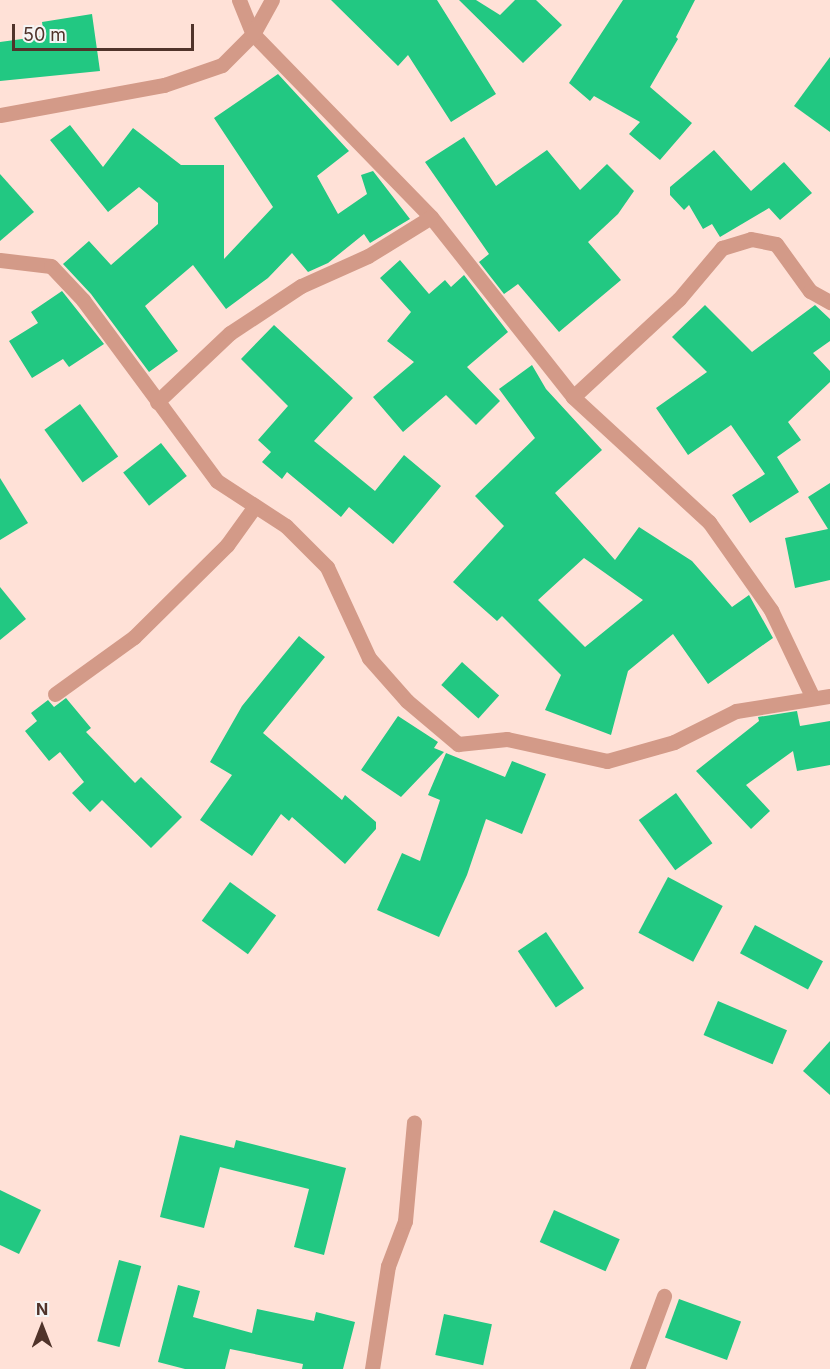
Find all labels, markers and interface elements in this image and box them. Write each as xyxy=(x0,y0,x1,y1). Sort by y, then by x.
scale bar xyxy=(15,12,196,50)
text: 50 m xyxy=(23,24,66,45)
north arrow xyxy=(12,1297,72,1357)
text: N xyxy=(36,1299,48,1319)

